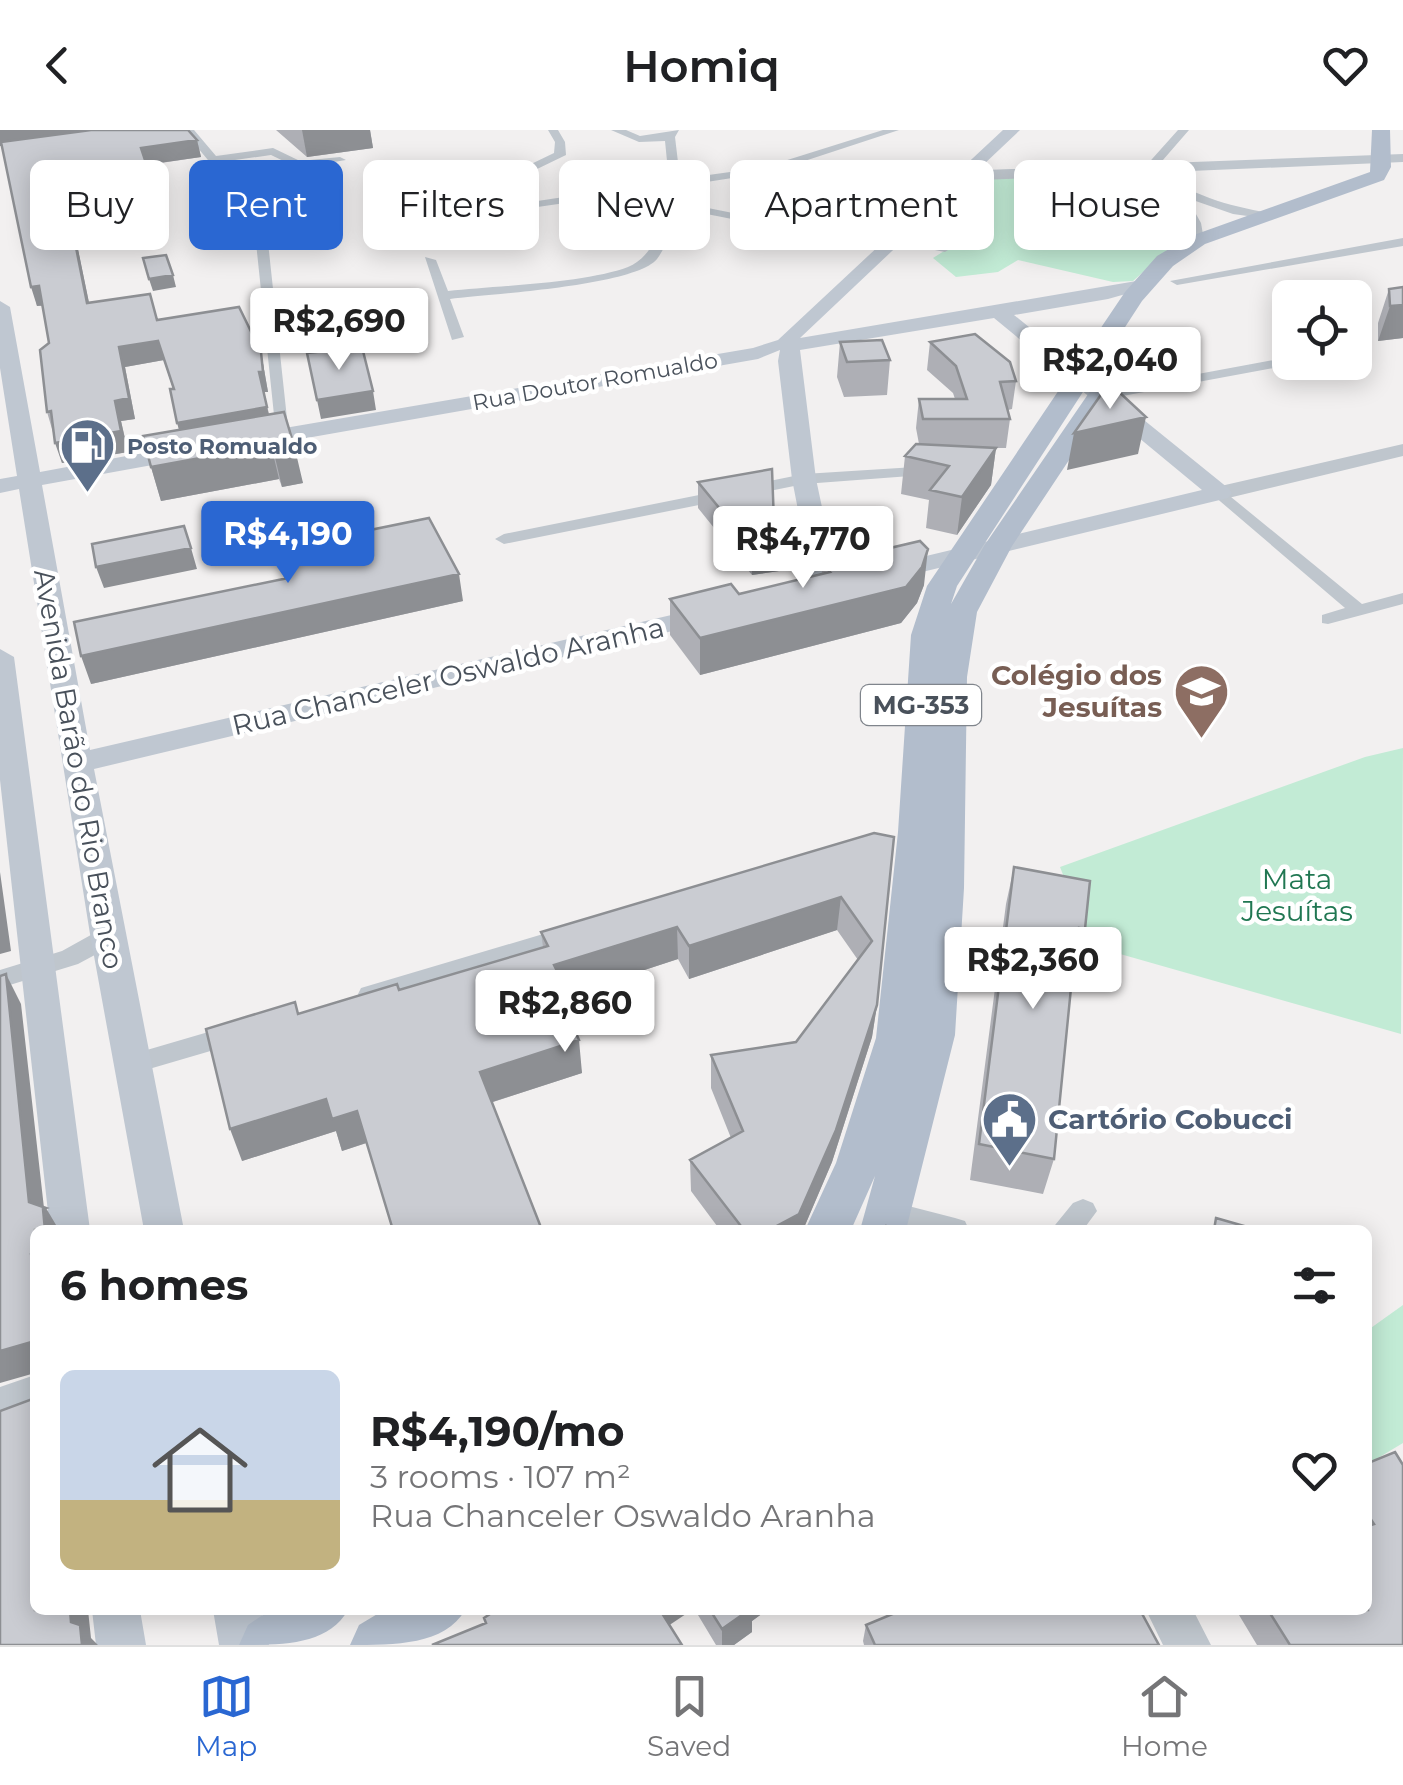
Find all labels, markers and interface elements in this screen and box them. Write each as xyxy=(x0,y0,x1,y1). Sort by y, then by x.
icon: back xyxy=(30,38,85,93)
text: Homiq xyxy=(623,38,780,93)
icon: heart xyxy=(1318,38,1373,93)
chip: Buy xyxy=(30,160,169,250)
chip: Rent xyxy=(189,160,343,250)
chip: Filters xyxy=(363,160,539,250)
chip: New xyxy=(559,160,710,250)
chip: Apartment xyxy=(730,160,994,250)
chip: House xyxy=(1014,160,1196,250)
map controls xyxy=(1272,280,1372,380)
button: locate xyxy=(1272,280,1372,380)
pin: R$2,690 xyxy=(247,288,431,373)
text: R$2,690 xyxy=(272,301,406,340)
pin: R$2,040 xyxy=(1018,327,1202,412)
text: R$2,040 xyxy=(1042,340,1178,379)
street label: Rua Doutor Romualdo xyxy=(470,347,720,416)
fuel station icon: Posto Romualdo xyxy=(58,416,118,495)
place label: Posto Romualdo xyxy=(127,433,317,460)
pin: R$4,190 xyxy=(196,501,380,586)
pin: R$4,770 xyxy=(711,506,895,591)
text: R$4,190 xyxy=(223,514,353,553)
text: R$4,770 xyxy=(735,519,871,558)
street label: Avenida Barão do Rio Branco xyxy=(27,566,131,972)
street label: Rua Chanceler Oswaldo Aranha xyxy=(229,610,667,742)
place label: Colégio dos Jesuítas xyxy=(991,658,1162,724)
school or university icon: Colégio dos Jesuítas xyxy=(1171,661,1231,740)
road number: MG-353 xyxy=(861,685,981,725)
park label: Mata Jesuítas xyxy=(1240,862,1353,928)
pin: R$2,360 xyxy=(941,927,1125,1012)
text: R$2,360 xyxy=(967,940,1099,979)
pin: R$2,860 xyxy=(473,970,657,1055)
text: R$2,860 xyxy=(497,983,633,1022)
public building icon: Cartório Cobucci xyxy=(979,1089,1039,1168)
place label: Cartório Cobucci xyxy=(1048,1102,1293,1136)
icon: filters xyxy=(1287,1258,1342,1313)
text: 6 homes xyxy=(60,1259,248,1311)
text: R$4,190/mo xyxy=(370,1405,625,1457)
icon: home xyxy=(140,1410,260,1530)
icon: heart xyxy=(1287,1443,1342,1498)
text: 3 rooms · 107 m² xyxy=(370,1457,631,1496)
text: Rua Chanceler Oswaldo Aranha xyxy=(370,1496,876,1535)
tab: Map xyxy=(195,1669,257,1763)
tab: Saved xyxy=(647,1669,731,1763)
tab: Home xyxy=(1121,1669,1208,1763)

